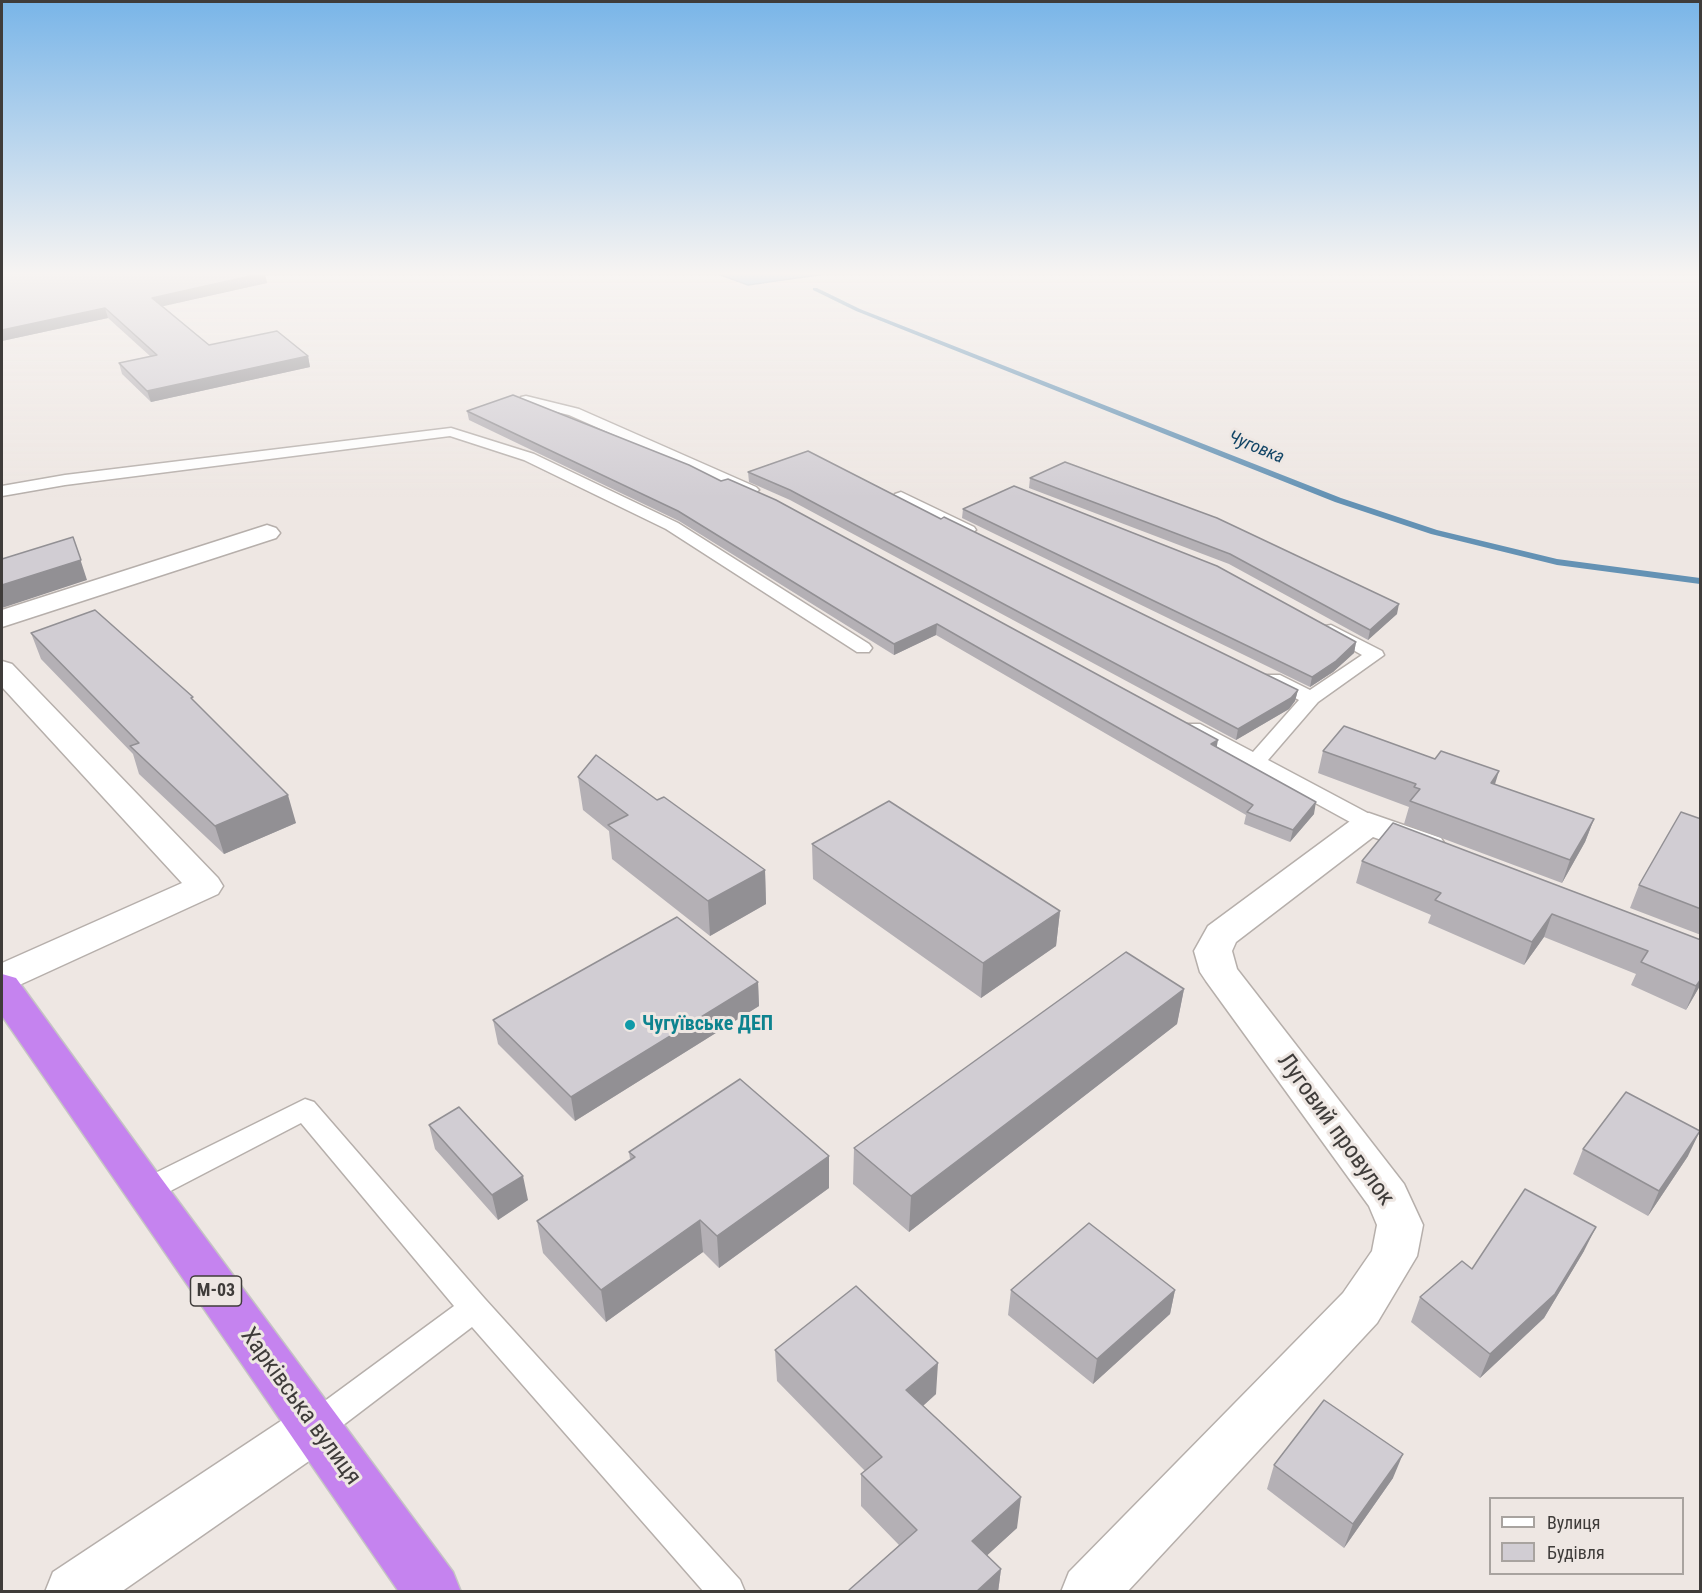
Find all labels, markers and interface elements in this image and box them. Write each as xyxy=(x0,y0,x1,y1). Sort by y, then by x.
water label: Чуговка xyxy=(1225,427,1287,469)
place label: Чугуївське ДЕП xyxy=(642,1013,773,1037)
marker: Чугуївське ДЕП xyxy=(623,1018,637,1032)
street label: Луговий провулок xyxy=(1270,1048,1400,1212)
road number: М-03 xyxy=(190,1276,242,1306)
street label: Харківська вулиця xyxy=(233,1323,367,1491)
legend xyxy=(1489,1497,1684,1575)
text: Вулиця xyxy=(1547,1512,1601,1533)
text: Будівля xyxy=(1547,1542,1605,1563)

